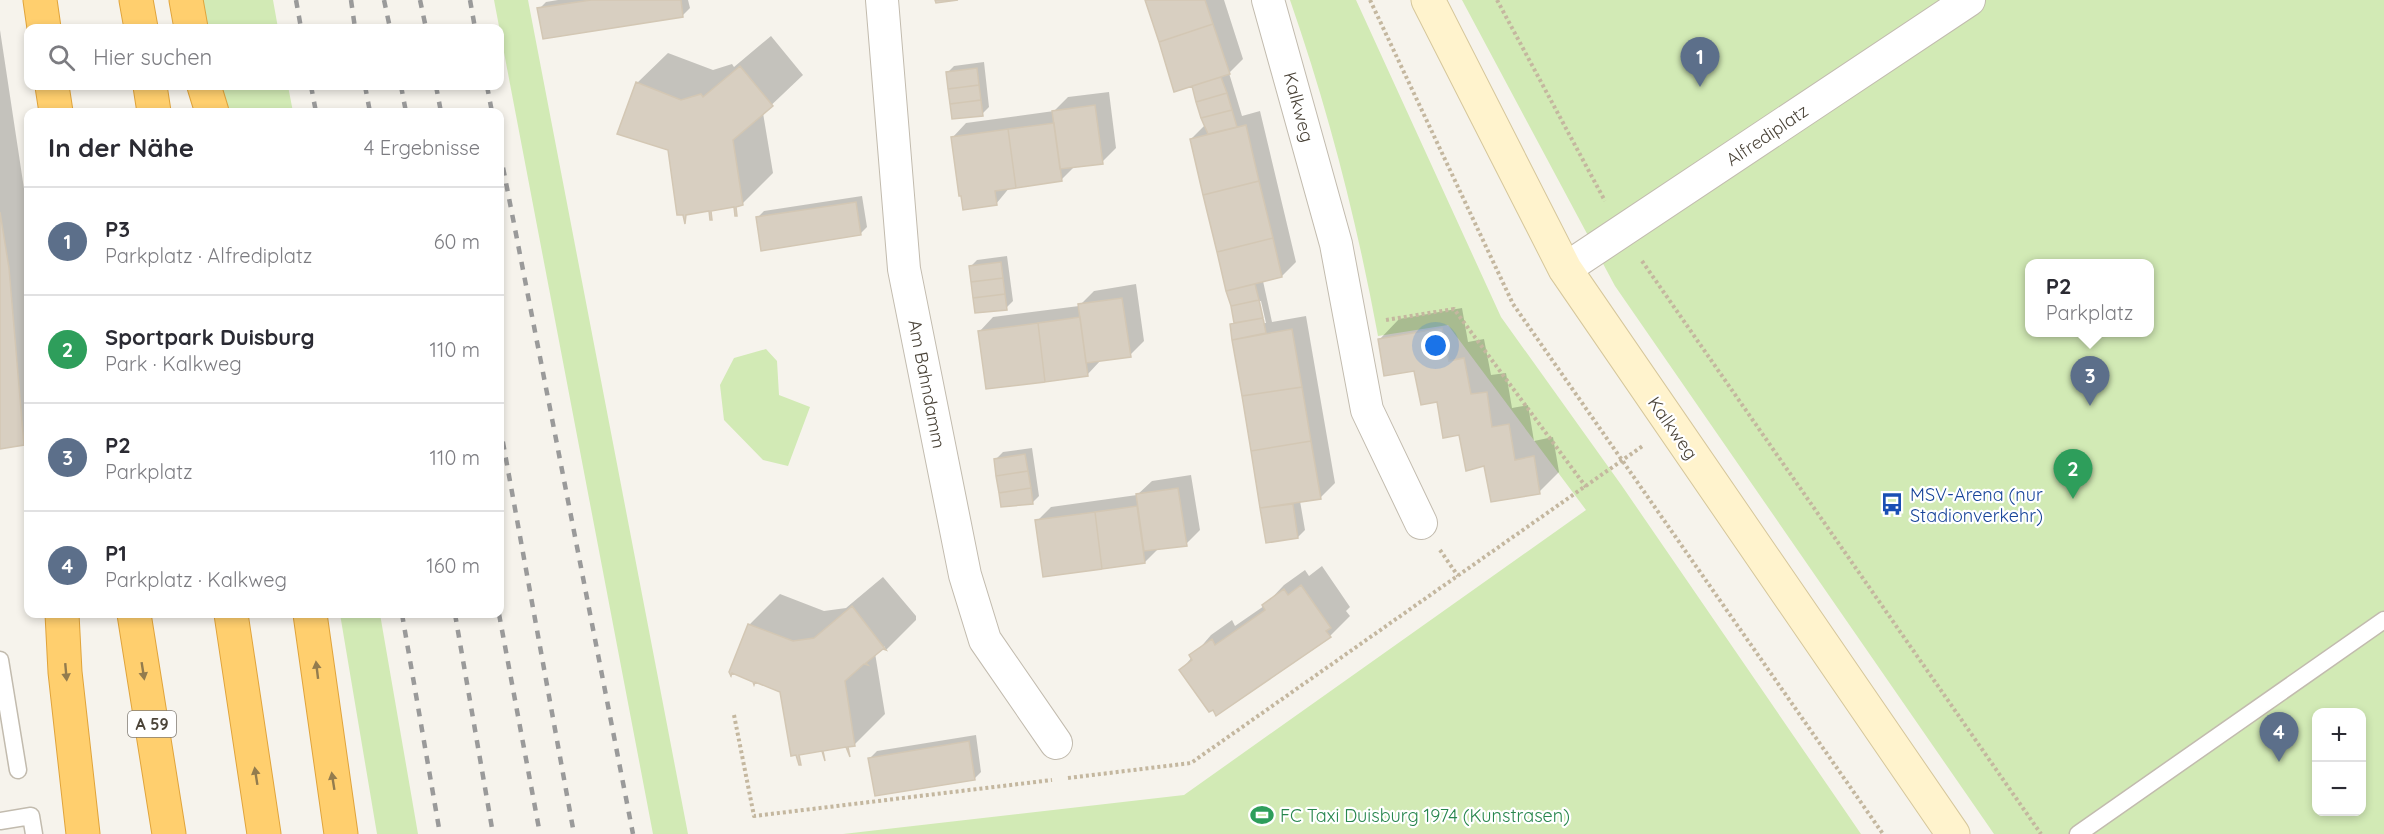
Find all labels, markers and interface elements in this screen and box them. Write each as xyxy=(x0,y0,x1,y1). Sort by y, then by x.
search box xyxy=(24,24,504,90)
pin: 1 xyxy=(1680,38,1720,87)
icon: search xyxy=(45,41,78,74)
text: Hier suchen xyxy=(93,43,212,71)
street label: Kalkweg xyxy=(1279,69,1319,145)
street label: Alfrediplatz xyxy=(1721,99,1813,171)
text: In der Nähe xyxy=(48,131,194,164)
text: 4 Ergebnisse xyxy=(364,135,480,160)
text: P3 xyxy=(105,215,130,243)
text: 1 xyxy=(64,229,71,254)
text: 60 m xyxy=(434,229,480,254)
text: Parkplatz · Alfrediplatz xyxy=(105,243,312,268)
popup xyxy=(2025,259,2154,337)
text: P2 xyxy=(2046,272,2072,300)
text: Parkplatz xyxy=(2046,300,2133,325)
street label: Am Bahndamm xyxy=(903,318,951,450)
text: Sportpark Duisburg xyxy=(105,323,315,351)
your location xyxy=(1421,331,1450,360)
text: 2 xyxy=(62,337,73,362)
text: 110 m xyxy=(430,337,480,362)
text: Park · Kalkweg xyxy=(105,351,242,376)
pin: 3 xyxy=(2070,356,2110,406)
street label: Kalkweg xyxy=(1643,392,1703,464)
text: P2 xyxy=(105,431,131,459)
text: 3 xyxy=(62,445,73,470)
text: 110 m xyxy=(430,445,480,470)
pin: 2 xyxy=(2054,450,2092,499)
text: Parkplatz xyxy=(105,459,193,484)
place label: MSV-Arena (nur Stadionverkehr) xyxy=(1910,483,2043,527)
bus stop icon: MSV-Arena (nur Stadionverkehr) xyxy=(1879,491,1905,517)
text: P1 xyxy=(105,539,127,567)
text: 4 xyxy=(62,553,73,578)
text: 160 m xyxy=(426,553,480,578)
text: Parkplatz · Kalkweg xyxy=(105,567,287,592)
one-way arrow xyxy=(312,661,322,680)
one-way arrow xyxy=(61,662,70,681)
one-way arrow xyxy=(139,662,148,681)
map controls xyxy=(2312,708,2366,816)
button: + xyxy=(2312,708,2366,762)
road number: A 59 xyxy=(128,711,176,737)
pin: 4 xyxy=(2260,712,2298,762)
button: − xyxy=(2312,762,2366,816)
one-way arrow xyxy=(251,767,260,786)
one-way arrow xyxy=(328,771,337,790)
sports icon: FC Taxi Duisburg 1974 (Kunstrasen) xyxy=(1249,802,1275,828)
place label: FC Taxi Duisburg 1974 (Kunstrasen) xyxy=(1280,804,1570,827)

